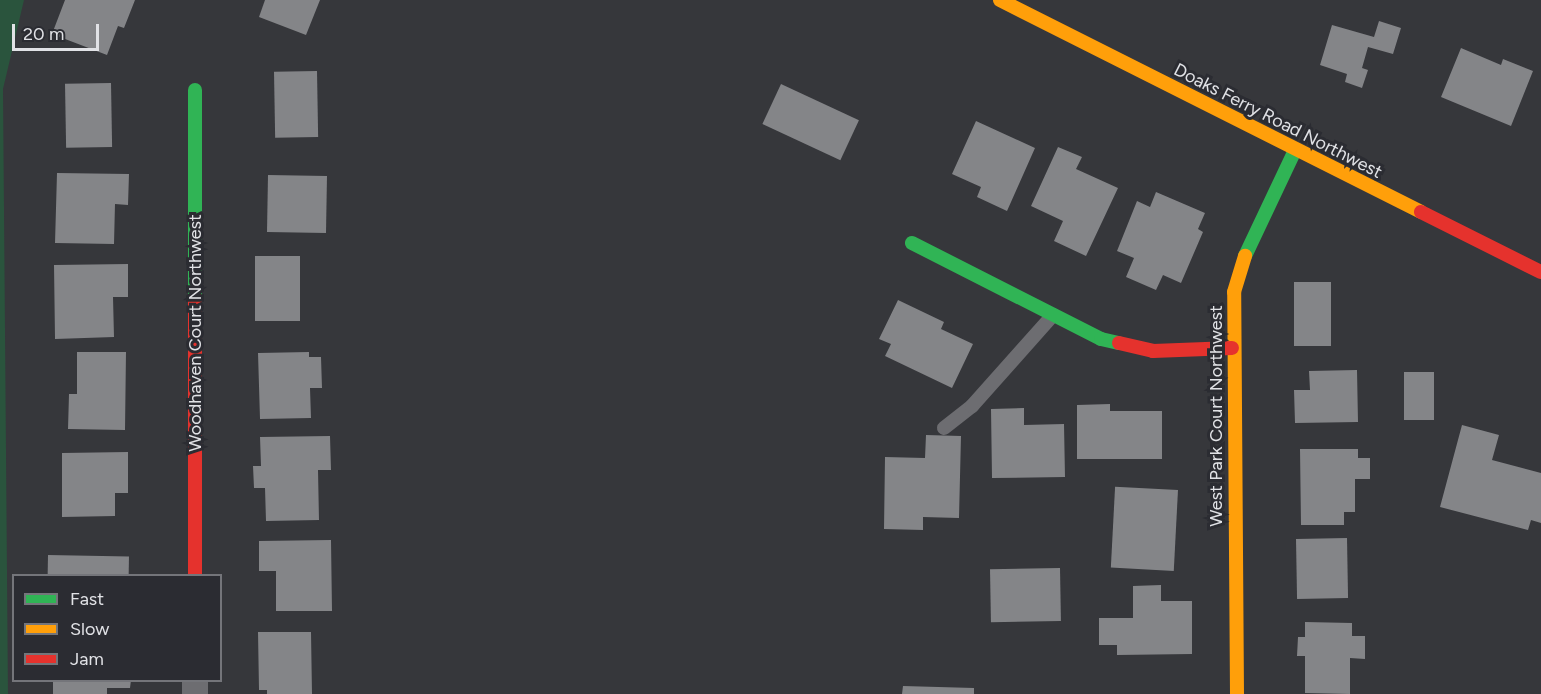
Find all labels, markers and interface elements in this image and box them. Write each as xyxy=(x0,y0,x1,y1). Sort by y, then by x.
scale bar xyxy=(15,12,102,50)
text: 20 m xyxy=(23,23,64,45)
street label: Doaks Ferry Road Northwest xyxy=(1170,59,1386,183)
street label: Woodhaven Court Northwest xyxy=(184,214,206,452)
street label: West Park Court Northwest xyxy=(1205,305,1227,527)
legend xyxy=(12,574,222,682)
text: Fast xyxy=(70,588,104,610)
text: Slow xyxy=(70,618,109,640)
text: Jam xyxy=(70,648,104,670)

